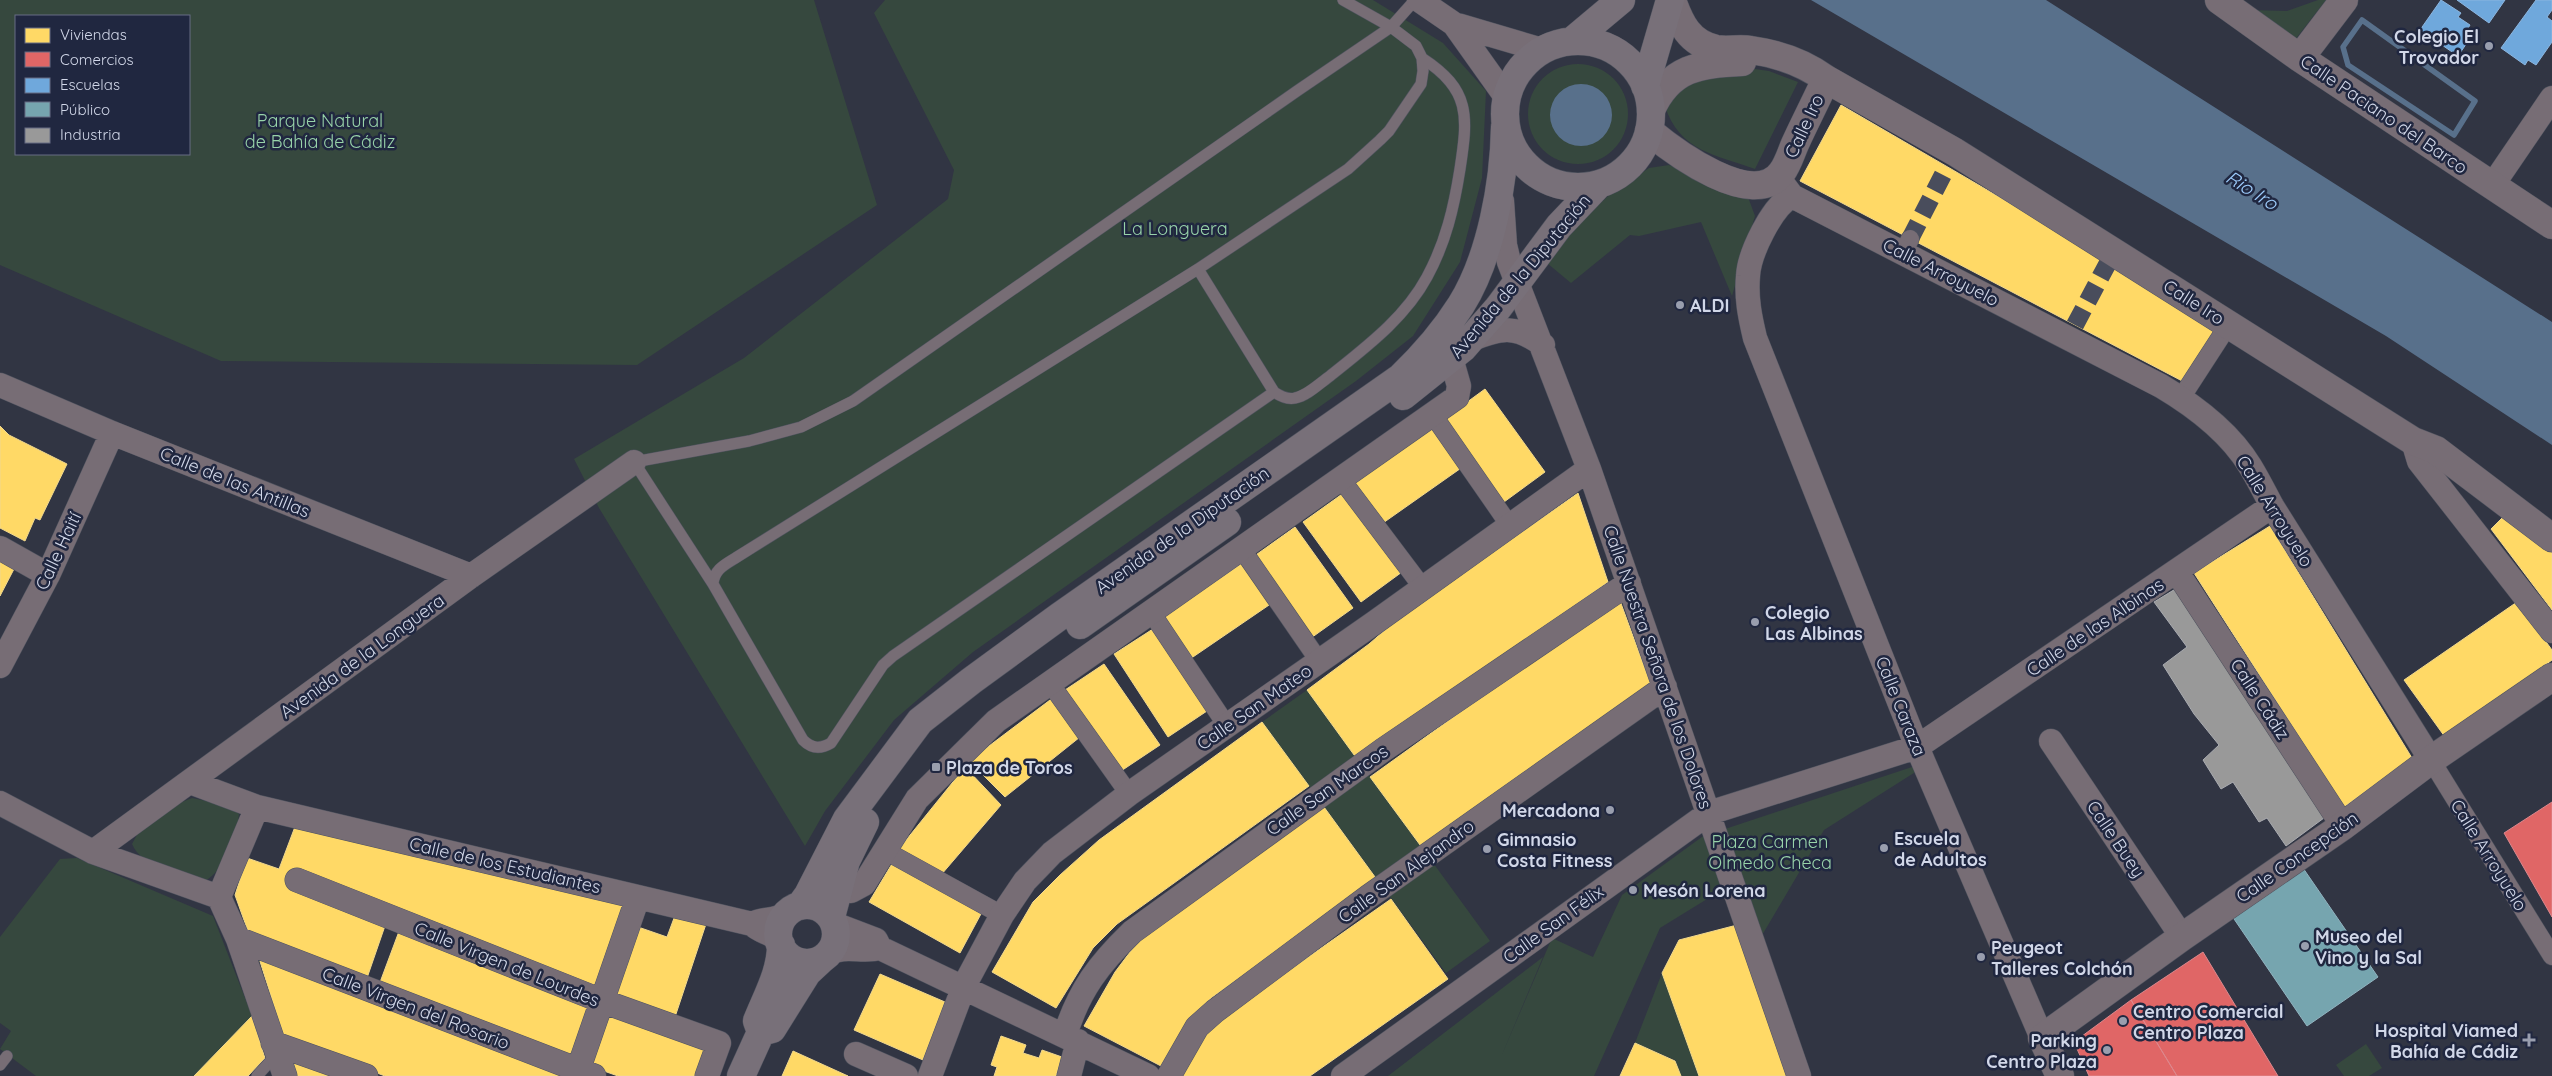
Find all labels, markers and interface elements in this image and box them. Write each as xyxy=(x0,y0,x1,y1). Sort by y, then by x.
legend xyxy=(15,15,190,155)
text: Viviendas xyxy=(60,25,127,44)
place label: Colegio El Trovador xyxy=(2394,25,2479,69)
marker: Colegio El Trovador xyxy=(2483,40,2495,52)
street label: Calle Paciano del Barco xyxy=(2296,49,2472,179)
text: Comercios xyxy=(60,50,134,69)
text: Escuelas xyxy=(60,75,120,94)
street label: Calle Iro xyxy=(1779,90,1829,162)
text: Público xyxy=(60,100,110,119)
park label: Parque Natural de Bahía de Cádiz xyxy=(245,109,395,153)
text: Industria xyxy=(60,125,120,144)
water label: Rio Iro xyxy=(2222,165,2284,216)
street label: Avenida de la Diputación xyxy=(1445,189,1595,363)
park label: La Longuera xyxy=(1122,217,1228,240)
street label: Calle Arroyuelo xyxy=(1879,233,2003,311)
street label: Calle Iro xyxy=(2159,274,2229,330)
place label: ALDI xyxy=(1690,294,1729,317)
marker: ALDI xyxy=(1674,299,1686,311)
street label: Calle de las Antillas xyxy=(157,441,313,523)
street label: Calle Arroyuelo xyxy=(2232,451,2318,571)
street label: Avenida de la Diputación xyxy=(1091,461,1273,599)
street label: Calle Haití xyxy=(30,508,86,594)
street label: Calle Nuestra Señora de los Dolores xyxy=(1599,522,1717,812)
street label: Calle de las Albinas xyxy=(2022,573,2168,681)
street label: Avenida de la Longuera xyxy=(275,589,449,723)
place label: Colegio Las Albinas xyxy=(1765,601,1863,645)
marker: Colegio Las Albinas xyxy=(1749,616,1761,628)
street label: Calle Caraza xyxy=(1871,653,1931,759)
street label: Calle Cádiz xyxy=(2225,654,2295,744)
street label: Calle San Mateo xyxy=(1192,659,1316,755)
street label: Calle San Marcos xyxy=(1262,740,1392,840)
place label: Plaza de Toros xyxy=(946,756,1073,779)
marker: Plaza de Toros xyxy=(930,761,942,773)
street label: Calle Arroyuelo xyxy=(2446,795,2532,915)
street label: Calle Buey xyxy=(2082,796,2150,882)
place label: Mercadona xyxy=(1502,799,1600,822)
marker: Mercadona xyxy=(1604,804,1616,816)
street label: Calle Concepción xyxy=(2232,806,2362,908)
street label: Calle San Alejandro xyxy=(1334,814,1478,928)
place label: Escuela de Adultos xyxy=(1894,827,1987,871)
place label: Gimnasio Costa Fitness xyxy=(1497,828,1613,872)
park label: Plaza Carmen Olmedo Checa xyxy=(1708,830,1832,874)
street label: Calle de los Estudiantes xyxy=(407,832,603,898)
marker: Escuela de Adultos xyxy=(1878,842,1890,854)
marker: Gimnasio Costa Fitness xyxy=(1481,843,1493,855)
place label: Mesón Lorena xyxy=(1643,879,1765,902)
street label: Calle San Félix xyxy=(1498,880,1608,968)
marker: Mesón Lorena xyxy=(1627,884,1639,896)
street label: Calle Virgen de Lourdes xyxy=(411,916,603,1012)
place label: Museo del Vino y la Sal xyxy=(2315,925,2422,969)
place label: Peugeot Talleres Colchón xyxy=(1991,936,2133,980)
marker: Museo del Vino y la Sal xyxy=(2299,940,2311,952)
marker: Peugeot Talleres Colchón xyxy=(1975,951,1987,963)
street label: Calle Virgen del Rosario xyxy=(319,962,513,1054)
place label: Centro Comercial Centro Plaza xyxy=(2133,1000,2284,1044)
marker: Centro Comercial Centro Plaza xyxy=(2117,1015,2129,1027)
place label: Hospital Viamed Bahía de Cádiz xyxy=(2375,1019,2518,1063)
place label: Parking Centro Plaza xyxy=(1986,1029,2097,1073)
marker: Hospital Viamed Bahía de Cádiz xyxy=(2522,1033,2536,1047)
marker: Parking Centro Plaza xyxy=(2101,1044,2113,1056)

